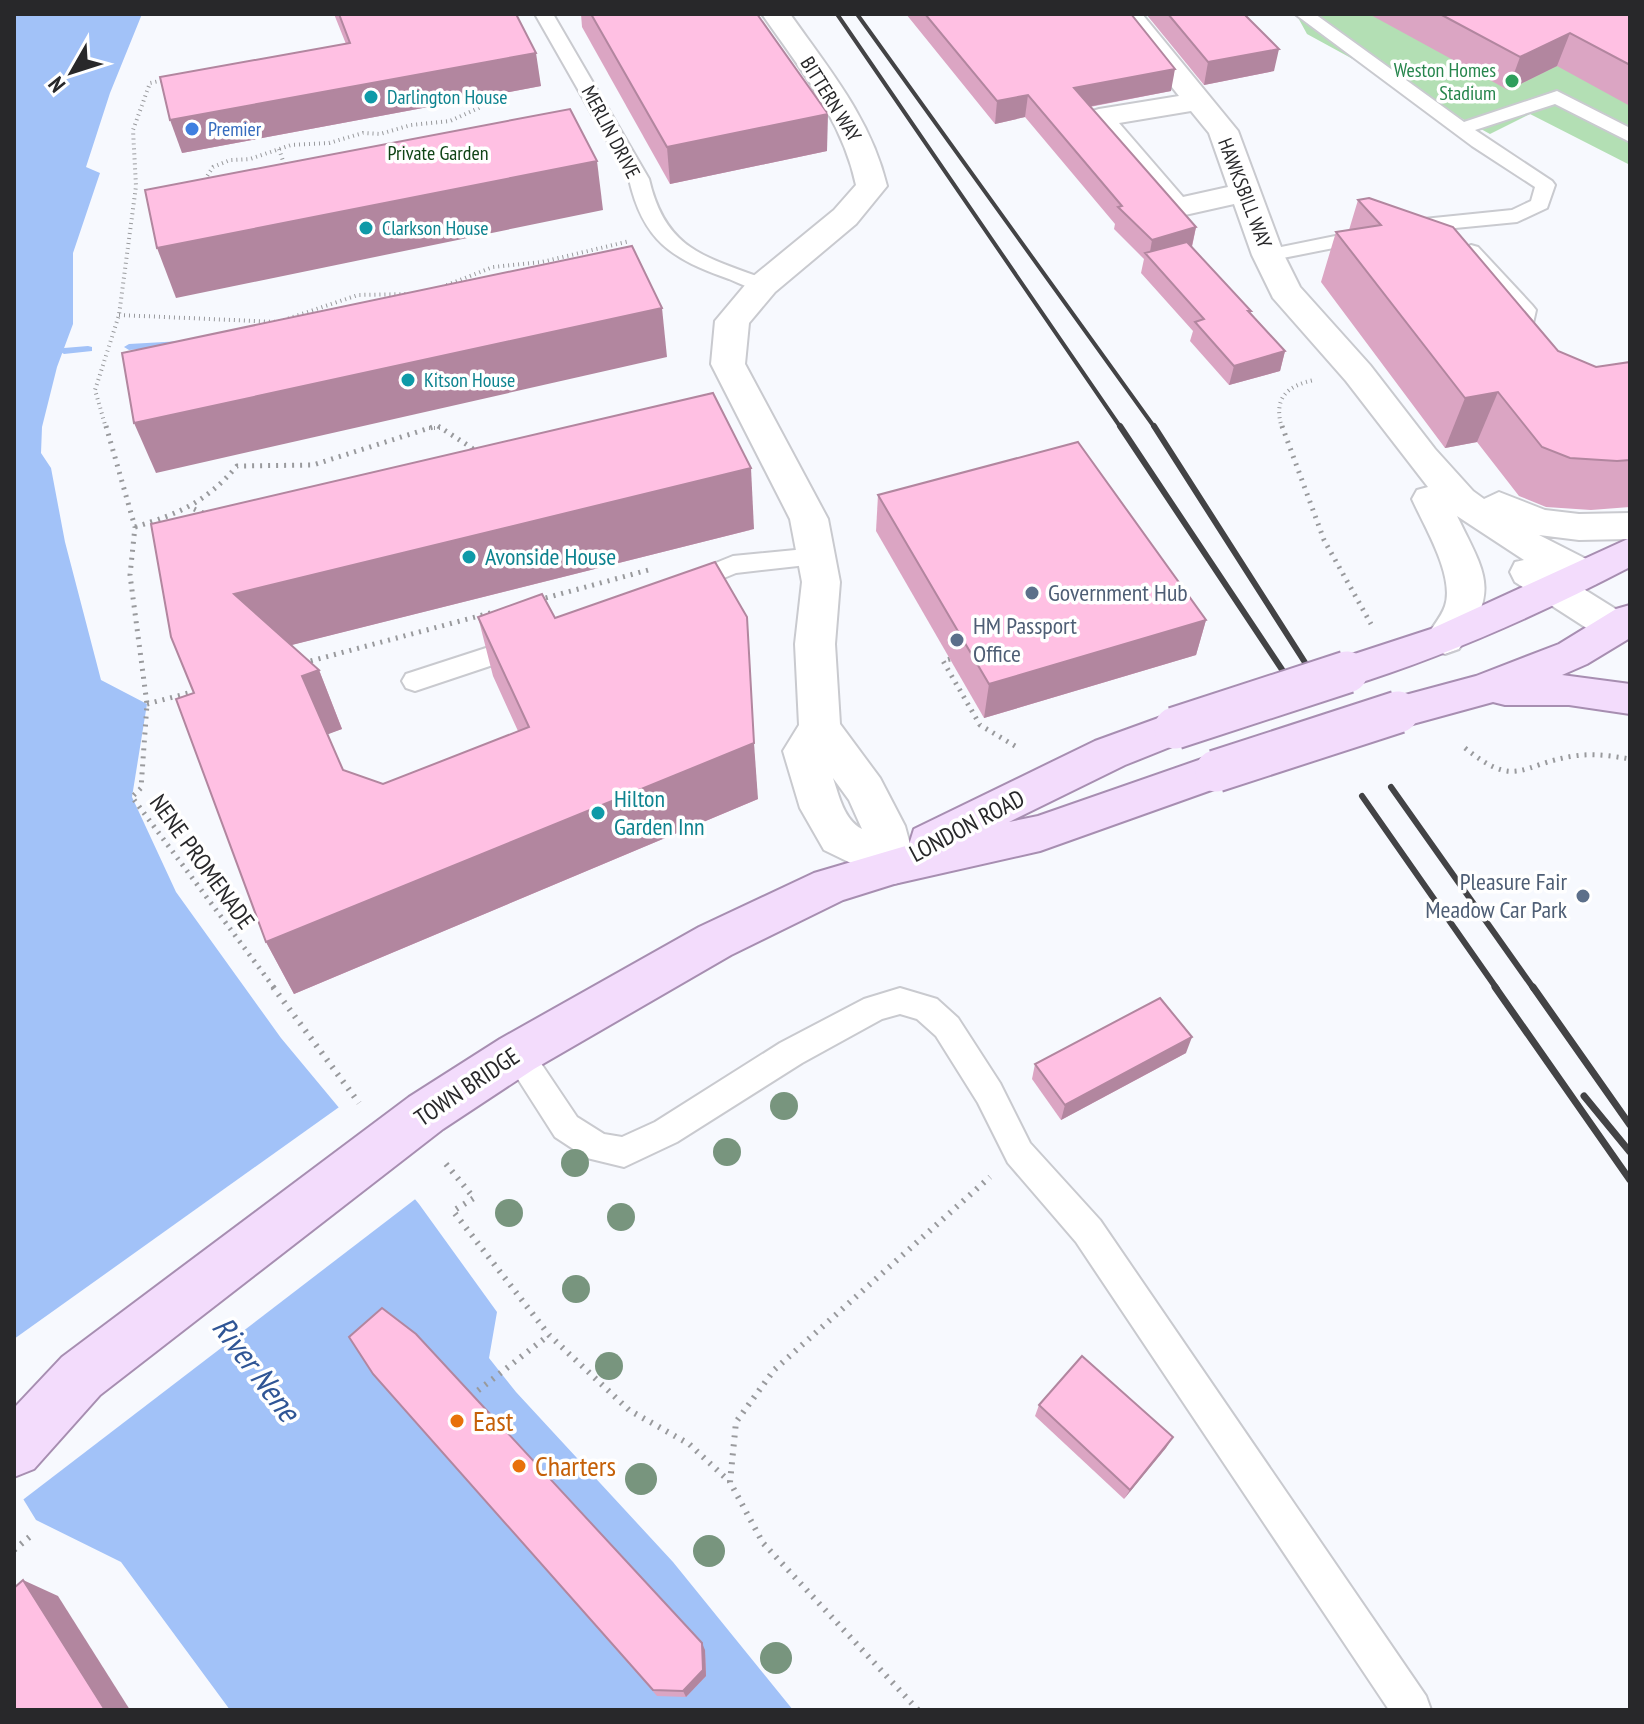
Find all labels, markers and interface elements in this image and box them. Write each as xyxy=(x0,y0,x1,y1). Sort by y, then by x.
north arrow xyxy=(32,32,112,112)
street label: BITTERN WAY xyxy=(795,52,867,146)
place label: Weston Homes Stadium xyxy=(1394,57,1496,106)
text: N xyxy=(42,71,71,98)
marker: Weston Homes Stadium xyxy=(1503,72,1521,90)
street label: MERLIN DRIVE xyxy=(576,81,646,183)
place label: Darlington House xyxy=(387,84,507,110)
marker: Darlington House xyxy=(362,88,380,106)
place label: Premier xyxy=(208,116,262,142)
marker: Premier xyxy=(183,120,201,138)
street label: HAWKSBILL WAY xyxy=(1212,134,1278,252)
park label: Private Garden xyxy=(388,140,488,166)
place label: Clarkson House xyxy=(382,215,489,241)
marker: Clarkson House xyxy=(357,219,375,237)
place label: Kitson House xyxy=(424,367,515,393)
marker: Kitson House xyxy=(399,371,417,389)
place label: Avonside House xyxy=(485,541,616,572)
marker: Avonside House xyxy=(460,548,478,566)
place label: Government Hub xyxy=(1048,577,1188,608)
marker: Government Hub xyxy=(1023,584,1041,602)
place label: HM Passport Office xyxy=(973,610,1077,669)
marker: HM Passport Office xyxy=(948,631,966,649)
street label: LONDON ROAD xyxy=(904,782,1030,869)
place label: Hilton Garden Inn xyxy=(614,783,705,842)
street label: NENE PROMENADE xyxy=(143,788,262,935)
marker: Hilton Garden Inn xyxy=(589,804,607,822)
place label: Pleasure Fair Meadow Car Park xyxy=(1425,866,1568,925)
marker: Pleasure Fair Meadow Car Park xyxy=(1574,887,1592,905)
street label: TOWN BRIDGE xyxy=(408,1040,525,1133)
water label: River Nene xyxy=(204,1307,311,1431)
place label: East xyxy=(473,1402,514,1439)
marker: East xyxy=(448,1412,466,1430)
place label: Charters xyxy=(535,1447,616,1484)
marker: Charters xyxy=(510,1457,528,1475)

